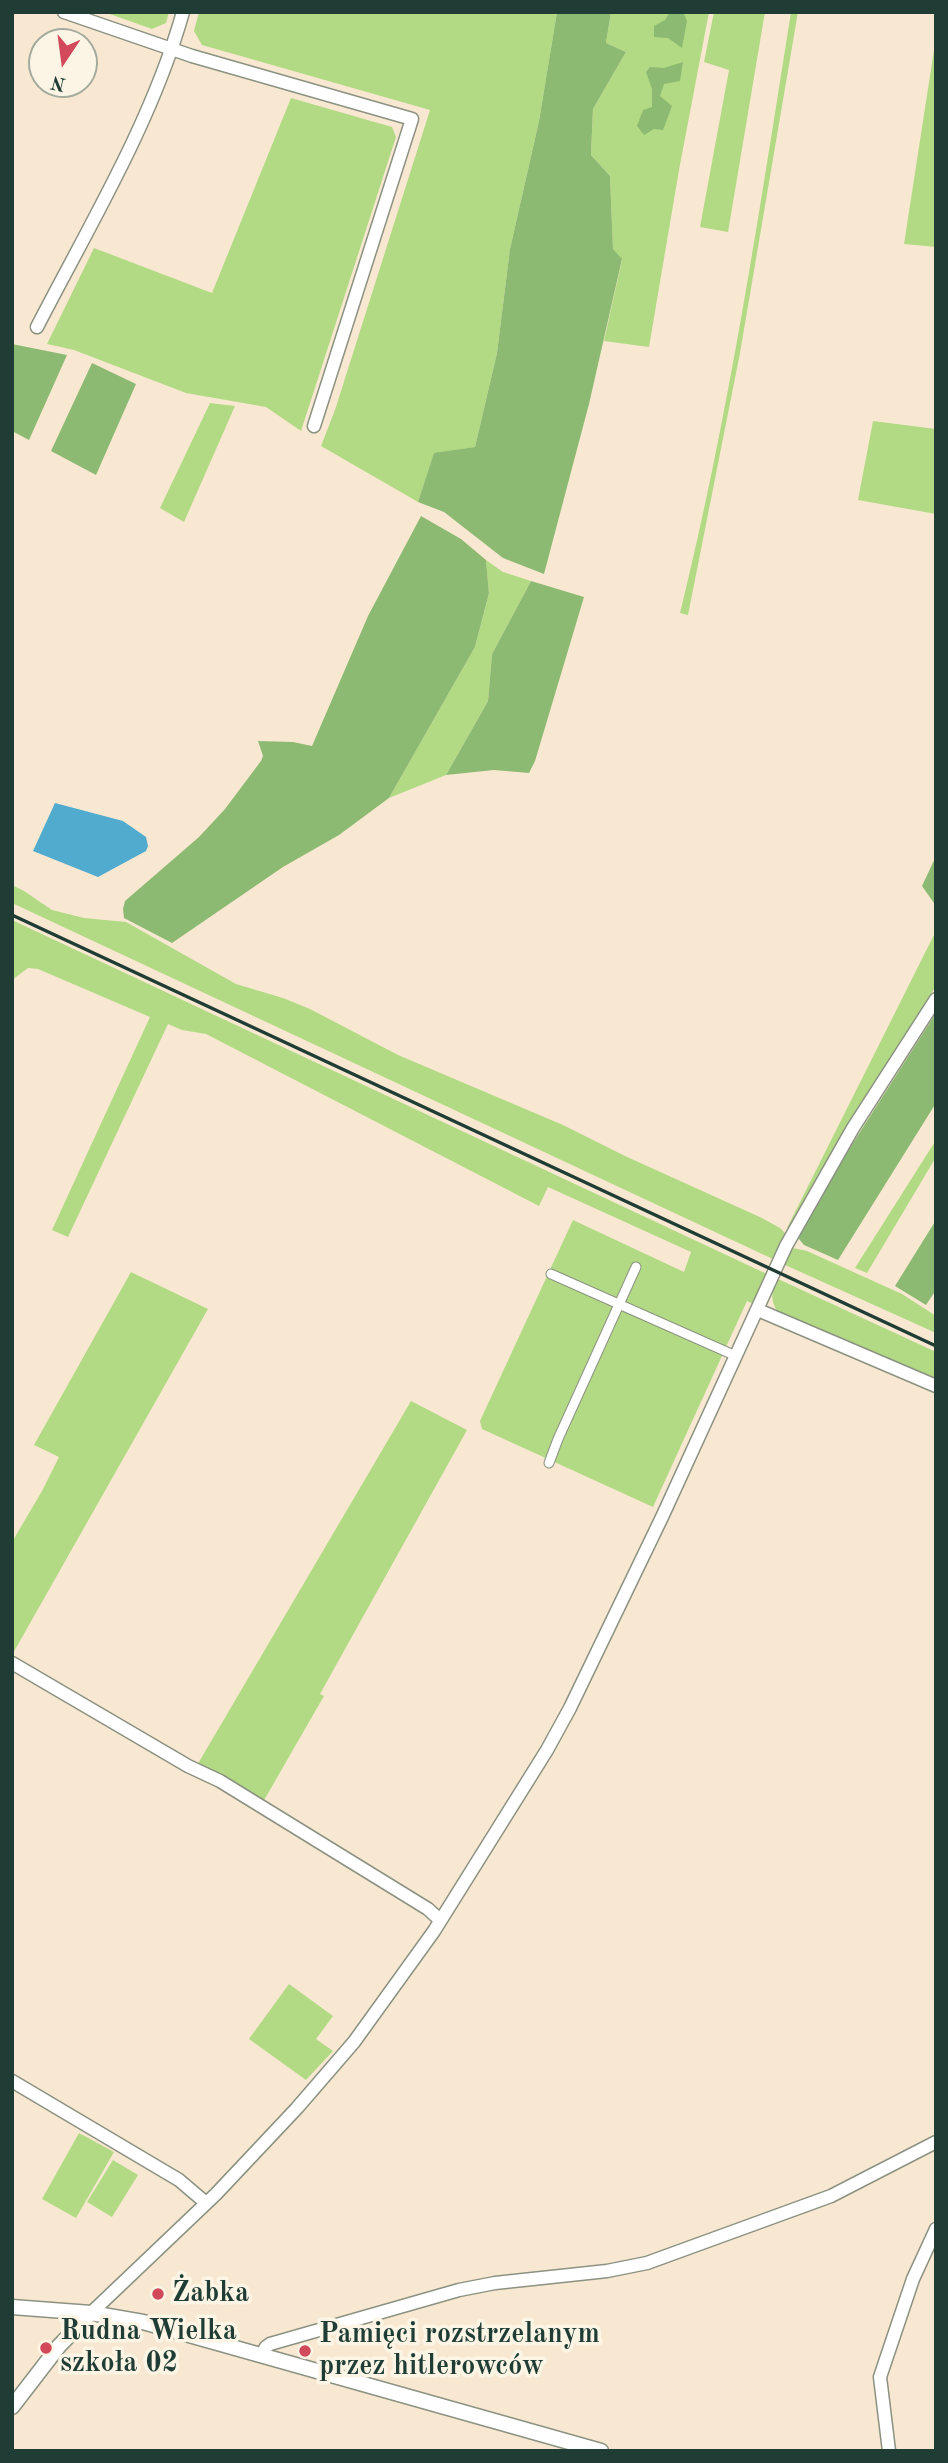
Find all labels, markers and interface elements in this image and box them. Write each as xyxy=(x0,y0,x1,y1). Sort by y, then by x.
north arrow xyxy=(28,28,98,98)
text: N xyxy=(49,71,68,93)
place label: Żabka xyxy=(172,2277,249,2311)
marker: Żabka xyxy=(150,2286,166,2302)
place label: Rudna Wielka szkoła 02 xyxy=(60,2315,237,2381)
place label: Pamięci rozstrzelanym przez hitlerowców xyxy=(319,2318,600,2384)
marker: Rudna Wielka szkoła 02 xyxy=(38,2340,54,2356)
marker: Pamięci rozstrzelanym przez hitlerowców xyxy=(297,2343,313,2359)

